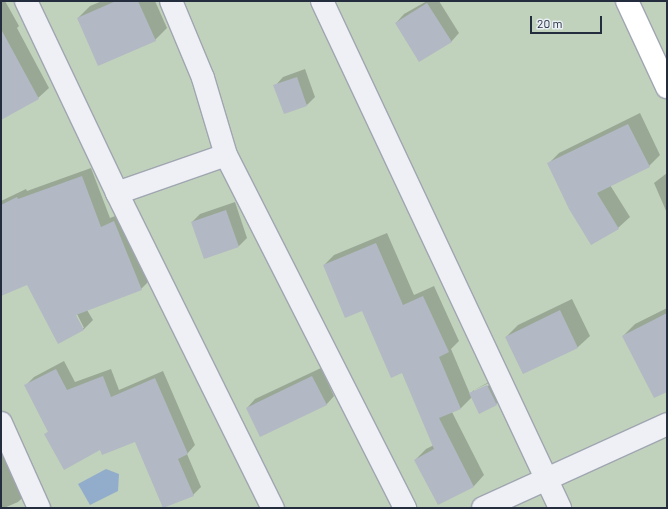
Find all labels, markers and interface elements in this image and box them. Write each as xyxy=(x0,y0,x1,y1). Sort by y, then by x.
scale bar xyxy=(532,8,604,34)
text: 20 m xyxy=(537,16,563,30)

